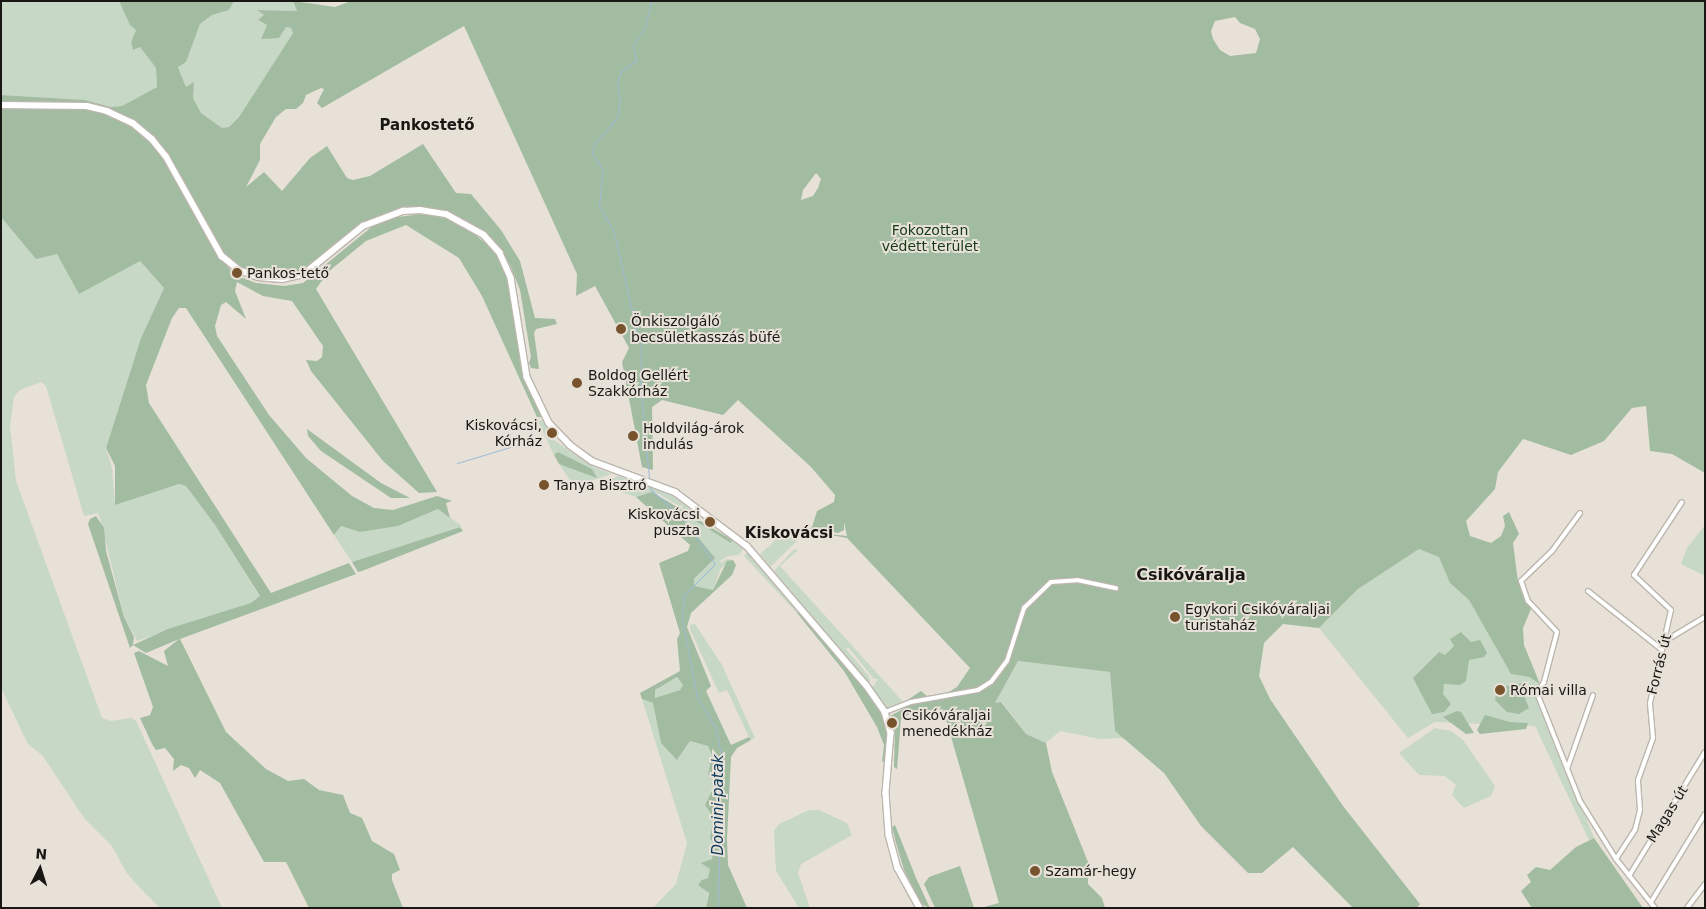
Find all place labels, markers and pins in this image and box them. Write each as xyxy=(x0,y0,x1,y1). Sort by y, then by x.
place label: Pankos-tető xyxy=(247,265,329,281)
marker: Pankos-tető xyxy=(231,267,243,279)
place label: Önkiszolgáló becsületkasszás büfé xyxy=(631,313,780,346)
marker: Önkiszolgáló becsületkasszás büfé xyxy=(615,323,627,335)
place label: Boldog Gellért Szakkórház xyxy=(588,367,688,400)
marker: Boldog Gellért Szakkórház xyxy=(570,376,584,390)
place label: Kiskovácsi, Kórház xyxy=(465,417,542,450)
place label: Holdvilág-árok indulás xyxy=(643,420,744,452)
marker: Kiskovácsi, Kórház xyxy=(546,427,558,439)
marker: Holdvilág-árok indulás xyxy=(627,430,639,442)
place label: Tanya Bisztró xyxy=(554,477,647,493)
marker: Tanya Bisztró xyxy=(538,479,550,491)
place label: Kiskovácsi puszta xyxy=(628,506,700,538)
marker: Kiskovácsi puszta xyxy=(704,516,716,528)
place label: Egykori Csikóváraljai turistaház xyxy=(1185,601,1330,634)
marker: Egykori Csikóváraljai turistaház xyxy=(1169,611,1181,623)
place label: Római villa xyxy=(1510,682,1587,698)
marker: Római villa xyxy=(1494,684,1506,696)
place label: Csikóváraljai menedékház xyxy=(902,707,992,740)
marker: Csikóváraljai menedékház xyxy=(886,717,898,729)
place label: Szamár-hegy xyxy=(1045,863,1137,879)
marker: Szamár-hegy xyxy=(1029,865,1041,877)

